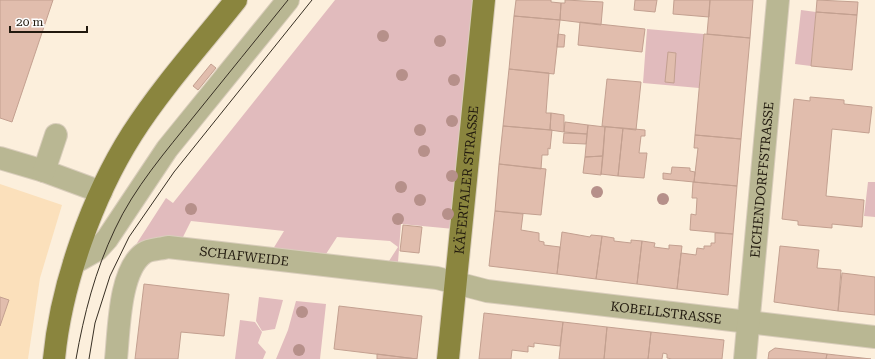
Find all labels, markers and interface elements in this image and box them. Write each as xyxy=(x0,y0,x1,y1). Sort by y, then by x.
scale bar xyxy=(10,8,87,34)
text: 20 m xyxy=(16,15,43,29)
street label: EICHENDORFFSTRASSE xyxy=(747,101,776,258)
street label: KÄFERTALER STRASSE xyxy=(451,105,481,255)
street label: SCHAFWEIDE xyxy=(199,243,290,268)
street label: KOBELLSTRASSE xyxy=(610,298,722,326)

